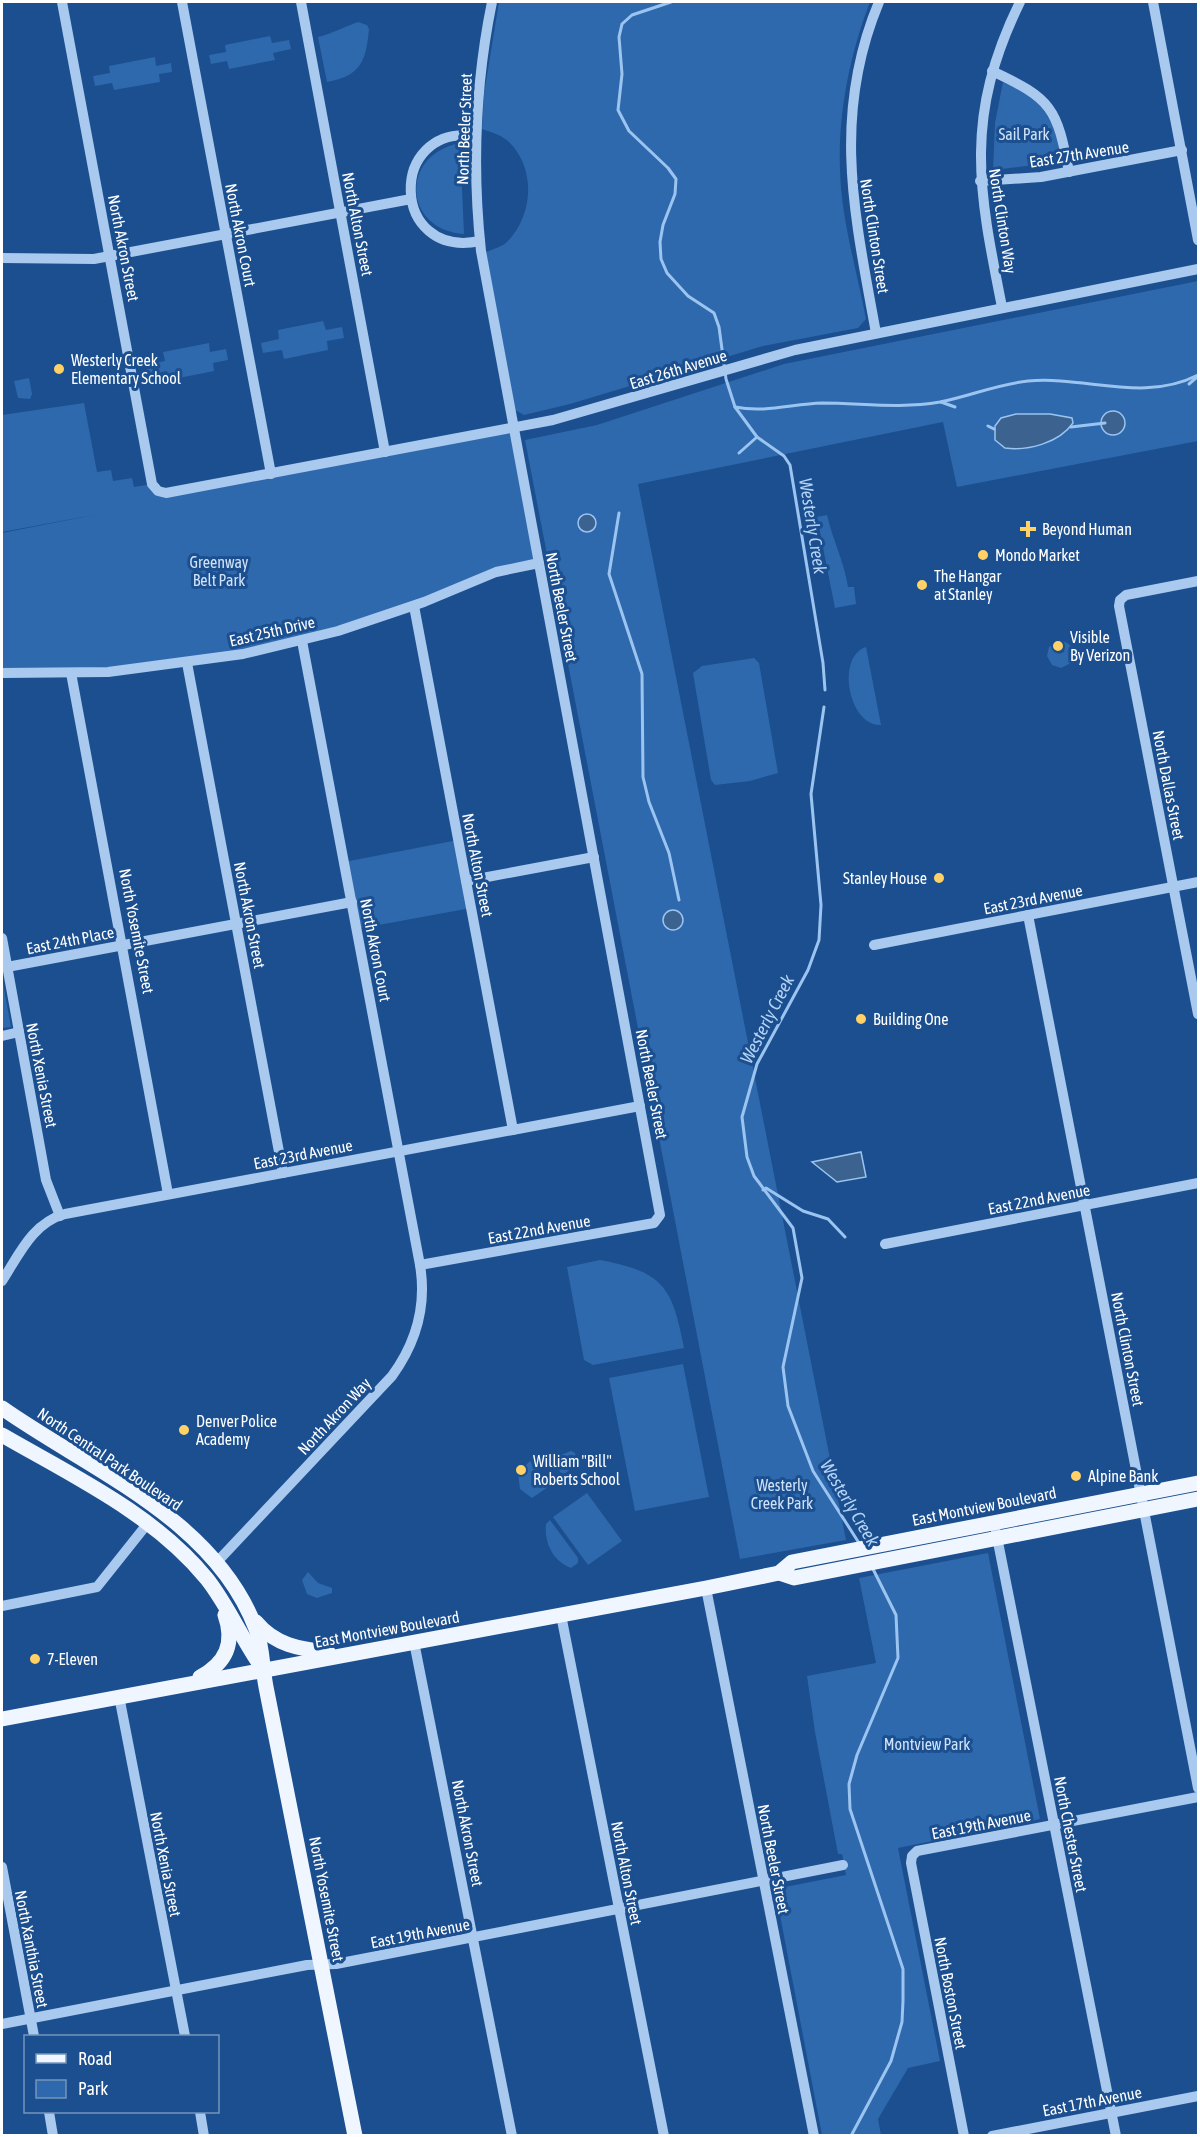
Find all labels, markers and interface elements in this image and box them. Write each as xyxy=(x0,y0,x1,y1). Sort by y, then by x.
street label: North Beeler Street xyxy=(453,73,475,185)
park label: Sail Park xyxy=(999,125,1050,143)
street label: East 27th Avenue xyxy=(1028,137,1130,171)
street label: North Clinton Way xyxy=(985,167,1020,275)
street label: North Alton Street xyxy=(339,171,377,278)
street label: North Clinton Street xyxy=(857,177,893,295)
street label: North Akron Court xyxy=(222,182,260,289)
street label: North Akron Street xyxy=(105,193,143,303)
street label: East 26th Avenue xyxy=(627,346,729,392)
place label: Westerly Creek Elementary School xyxy=(71,351,182,388)
marker: Westerly Creek Elementary School xyxy=(52,362,66,376)
water label: Westerly Creek xyxy=(795,477,831,576)
marker: Beyond Human xyxy=(1019,520,1037,538)
place label: Beyond Human xyxy=(1042,520,1132,539)
place label: Mondo Market xyxy=(995,546,1080,564)
marker: Mondo Market xyxy=(976,548,990,562)
street label: North Beeler Street xyxy=(543,551,582,664)
park label: Greenway Belt Park xyxy=(190,553,249,589)
place label: The Hangar at Stanley xyxy=(934,567,1001,604)
marker: The Hangar at Stanley xyxy=(915,578,929,592)
street label: East 25th Drive xyxy=(227,612,317,650)
place label: Visible By Verizon xyxy=(1070,628,1130,665)
marker: Visible By Verizon xyxy=(1051,639,1065,653)
street label: North Dallas Street xyxy=(1150,729,1189,842)
street label: North Alton Street xyxy=(459,812,497,919)
street label: North Akron Street xyxy=(231,860,269,970)
street label: North Yosemite Street xyxy=(116,867,158,995)
place label: Stanley House xyxy=(843,869,927,888)
marker: Stanley House xyxy=(932,871,946,885)
street label: East 23rd Avenue xyxy=(982,881,1084,917)
street label: North Akron Court xyxy=(357,897,395,1004)
street label: East 24th Place xyxy=(25,923,115,957)
water label: Westerly Creek xyxy=(736,970,799,1067)
place label: Building One xyxy=(873,1010,949,1029)
marker: Building One xyxy=(854,1012,868,1026)
street label: North Xenia Street xyxy=(23,1021,61,1129)
street label: North Beeler Street xyxy=(633,1028,672,1141)
street label: East 23rd Avenue xyxy=(252,1136,354,1172)
street label: East 22nd Avenue xyxy=(986,1180,1092,1218)
street label: East 22nd Avenue xyxy=(486,1211,592,1247)
street label: North Clinton Street xyxy=(1108,1290,1148,1408)
street label: North Akron Way xyxy=(294,1374,375,1459)
street label: North Central Park Boulevard xyxy=(34,1404,186,1514)
place label: Denver Police Academy xyxy=(196,1412,277,1449)
marker: Denver Police Academy xyxy=(177,1423,191,1437)
place label: William "Bill" Roberts School xyxy=(533,1452,621,1488)
water label: Westerly Creek xyxy=(816,1456,884,1551)
marker: William "Bill" Roberts School xyxy=(514,1463,528,1477)
place label: Alpine Bank xyxy=(1088,1467,1158,1486)
marker: Alpine Bank xyxy=(1069,1469,1083,1483)
park label: Westerly Creek Park xyxy=(751,1476,813,1512)
street label: East Montview Boulevard xyxy=(910,1483,1058,1529)
street label: East Montview Boulevard xyxy=(313,1607,461,1651)
place label: 7-Eleven xyxy=(47,1650,98,1668)
marker: 7-Eleven xyxy=(28,1652,42,1666)
park label: Montview Park xyxy=(884,1735,970,1753)
street label: North Chester Street xyxy=(1051,1775,1091,1894)
street label: North Akron Street xyxy=(449,1778,487,1888)
street label: North Beeler Street xyxy=(755,1803,794,1916)
street label: East 19th Avenue xyxy=(930,1806,1032,1842)
street label: North Xenia Street xyxy=(147,1810,185,1918)
street label: North Alton Street xyxy=(608,1820,646,1927)
street label: North Yosemite Street xyxy=(306,1835,348,1963)
street label: North Xanthia Street xyxy=(12,1889,52,2010)
street label: East 19th Avenue xyxy=(369,1915,471,1951)
street label: North Boston Street xyxy=(931,1935,971,2051)
legend xyxy=(24,2035,219,2113)
text: Road xyxy=(78,2048,112,2069)
text: Park xyxy=(78,2078,108,2099)
street label: East 17th Avenue xyxy=(1041,2083,1143,2119)

